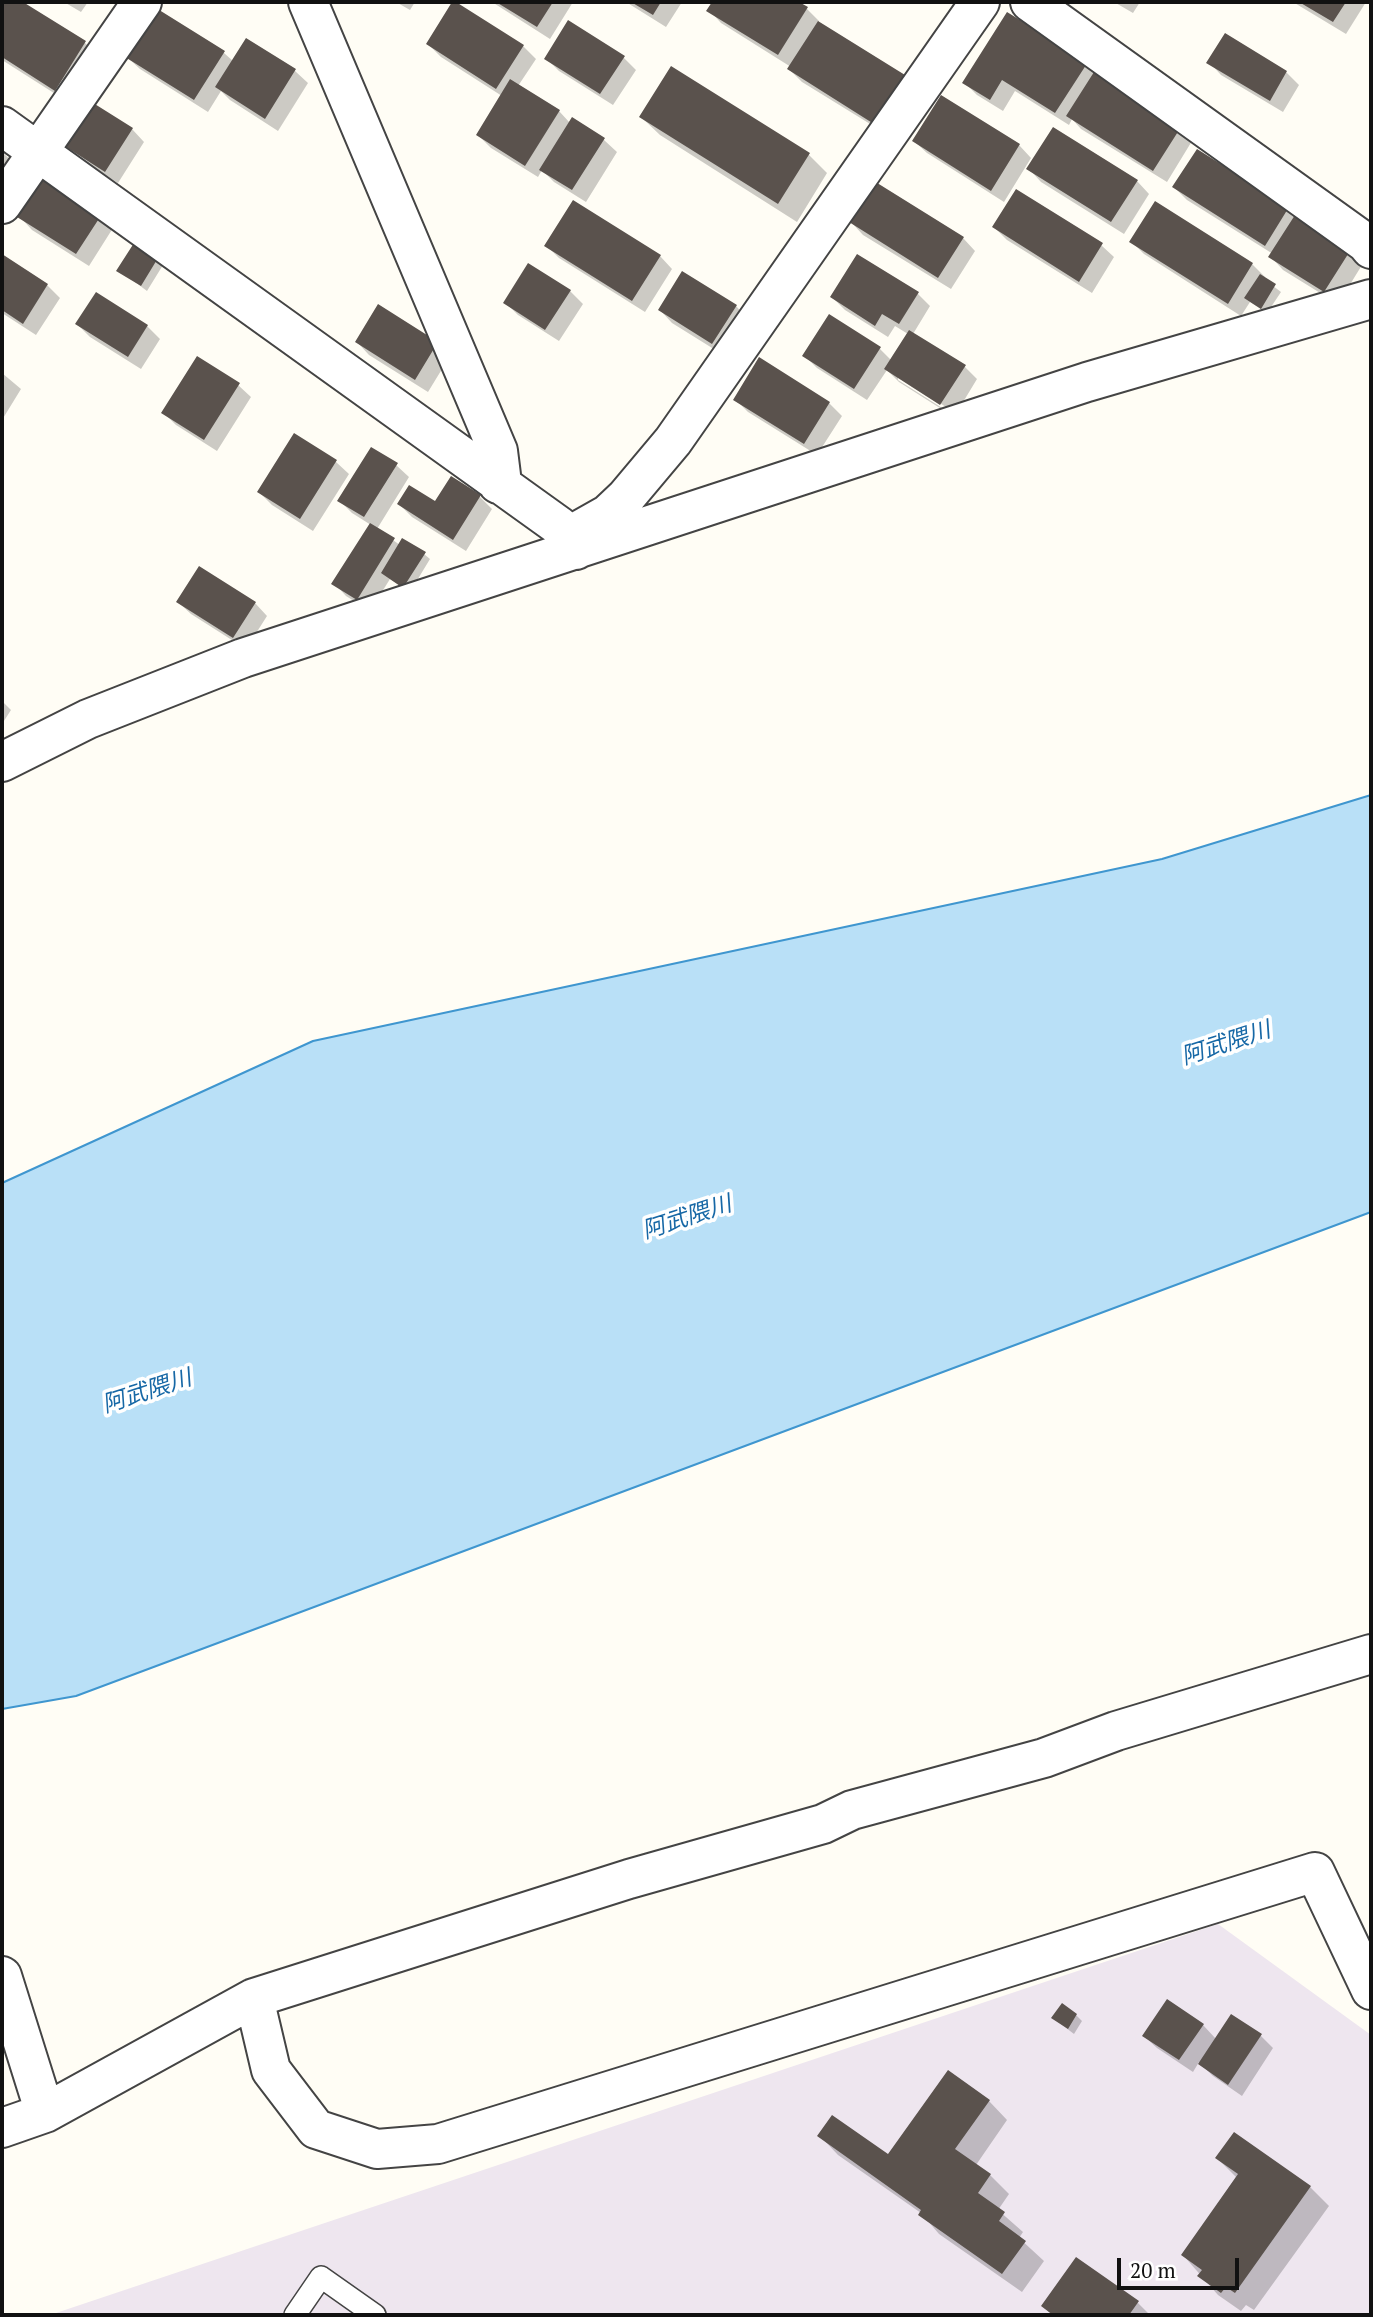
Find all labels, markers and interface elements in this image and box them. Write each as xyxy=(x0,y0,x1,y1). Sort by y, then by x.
water label: 阿武隈川 xyxy=(1178,1017,1274,1071)
water label: 阿武隈川 xyxy=(639,1191,735,1245)
water label: 阿武隈川 xyxy=(99,1365,195,1419)
scale bar xyxy=(1121,2244,1244,2288)
text: 20 m xyxy=(1130,2256,1176,2284)

